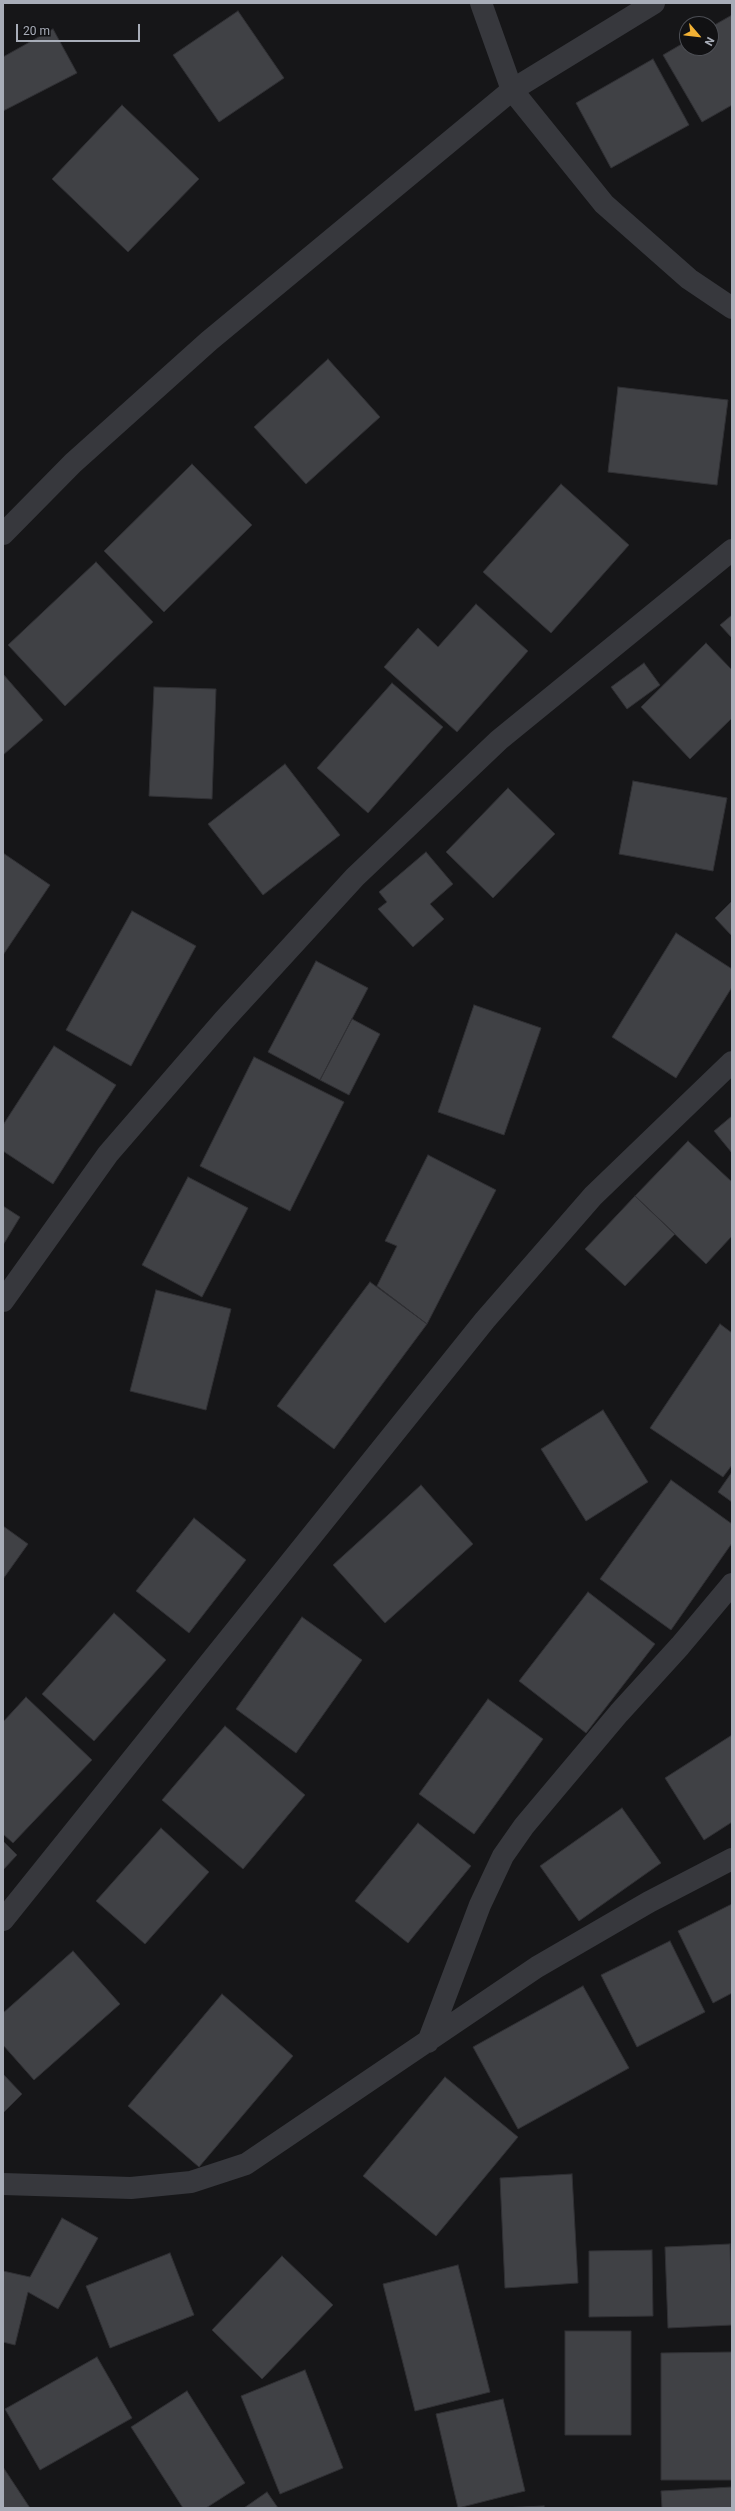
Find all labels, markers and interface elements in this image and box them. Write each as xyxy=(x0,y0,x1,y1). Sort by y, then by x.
scale bar xyxy=(18,16,142,42)
north arrow xyxy=(679,16,719,56)
text: 20 m xyxy=(23,24,50,38)
text: N xyxy=(702,35,717,48)

